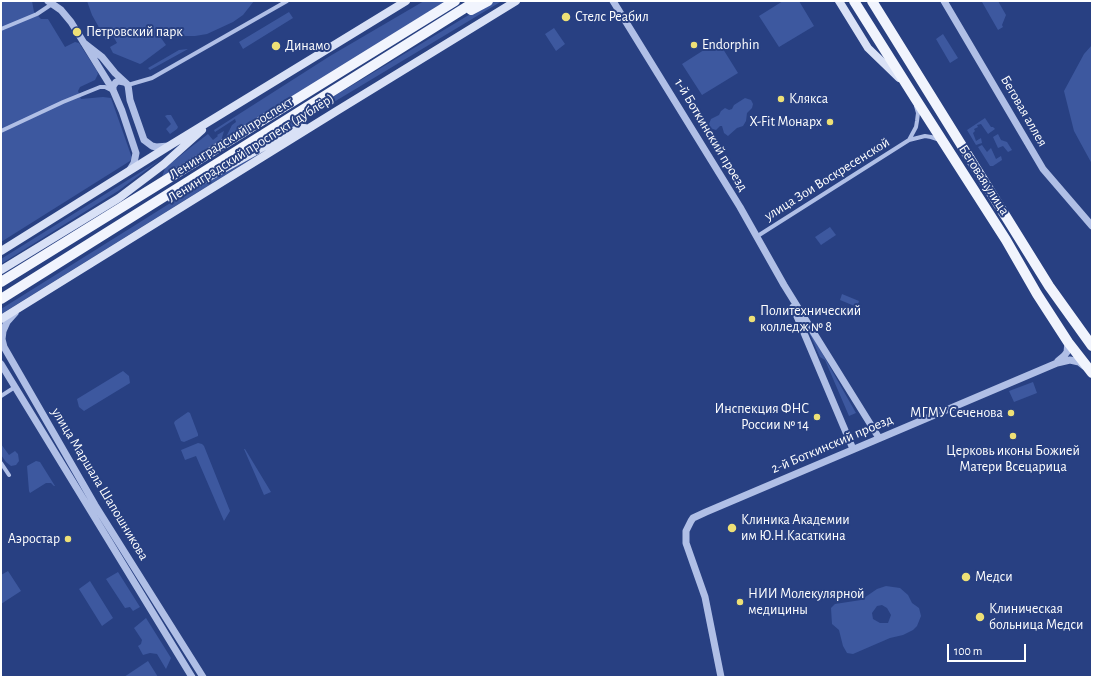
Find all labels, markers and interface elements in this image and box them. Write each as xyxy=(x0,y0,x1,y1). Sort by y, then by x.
place label: Стелс Реабил xyxy=(575,9,649,25)
marker: Стелс Реабил xyxy=(560,11,572,23)
place label: Петровский парк xyxy=(86,24,183,40)
marker: Петровский парк xyxy=(71,26,83,38)
place label: Endorphin xyxy=(702,37,759,53)
place label: Динамо xyxy=(285,38,330,54)
marker: Динамо xyxy=(270,40,282,52)
marker: Endorphin xyxy=(689,40,699,50)
street label: Беговая аллея xyxy=(997,72,1051,150)
street label: 1-й Боткинский проезд xyxy=(671,75,751,195)
street label: Ленинградский проспект (дублёр) xyxy=(165,90,337,206)
place label: Клякса xyxy=(789,91,828,107)
street label: Ленинградский проспект xyxy=(166,93,296,183)
marker: Клякса xyxy=(776,94,786,104)
place label: X-Fit Монарх xyxy=(750,114,822,130)
marker: X-Fit Монарх xyxy=(825,117,835,127)
street label: улица Зои Воскресенской xyxy=(761,134,893,224)
street label: Беговая улица xyxy=(955,142,1013,218)
place label: Политехнический колледж № 8 xyxy=(760,303,861,336)
marker: Политехнический колледж № 8 xyxy=(747,314,757,324)
place label: Инспекция ФНС России № 14 xyxy=(715,401,809,434)
street label: улица Маршала Шапошникова xyxy=(48,405,152,563)
place label: МГМУ Сеченова xyxy=(910,405,1003,421)
marker: МГМУ Сеченова xyxy=(1006,408,1016,418)
street label: 2-й Боткинский проезд xyxy=(769,411,895,477)
marker: Инспекция ФНС России № 14 xyxy=(812,412,822,422)
marker: Церковь иконы Божией Матери Всецарица xyxy=(1008,431,1018,441)
place label: Церковь иконы Божией Матери Всецарица xyxy=(946,443,1080,476)
place label: Клиника Академии им Ю.Н.Касаткина xyxy=(741,512,850,544)
marker: Клиника Академии им Ю.Н.Касаткина xyxy=(726,522,738,534)
place label: Аэростар xyxy=(8,531,60,547)
marker: Аэростар xyxy=(63,534,73,544)
place label: Медси xyxy=(975,569,1013,585)
marker: Медси xyxy=(960,571,972,583)
place label: НИИ Молекулярной медицины xyxy=(748,586,864,618)
marker: НИИ Молекулярной медицины xyxy=(735,597,745,607)
place label: Клиническая больница Медси xyxy=(989,601,1083,634)
marker: Клиническая больница Медси xyxy=(974,611,986,623)
scale bar xyxy=(949,636,1028,662)
text: 100 m xyxy=(954,645,982,657)

